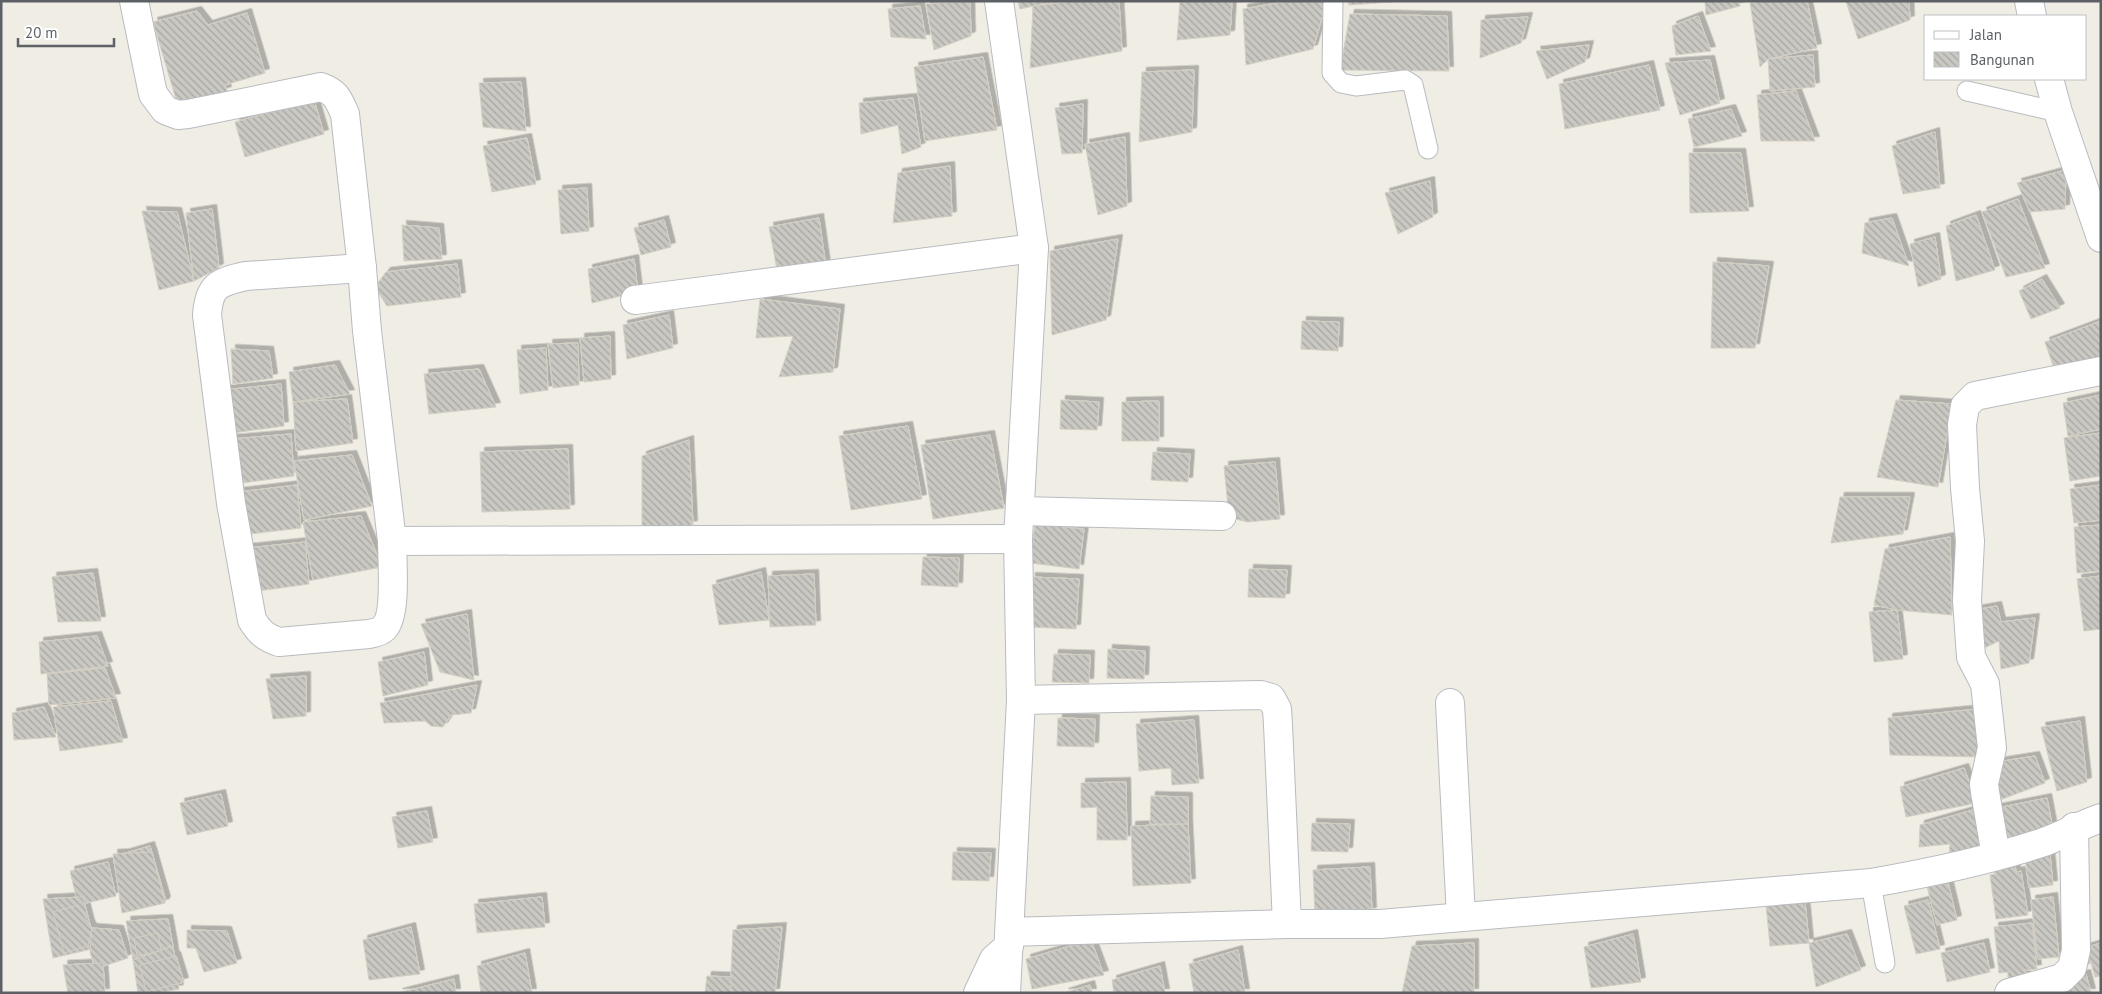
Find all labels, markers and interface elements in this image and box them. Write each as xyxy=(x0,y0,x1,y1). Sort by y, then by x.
scale bar xyxy=(18,15,114,47)
legend xyxy=(1924,15,2087,80)
text: 20 m xyxy=(25,23,58,42)
text: Jalan xyxy=(1969,25,2002,44)
text: Bangunan xyxy=(1970,50,2034,69)

